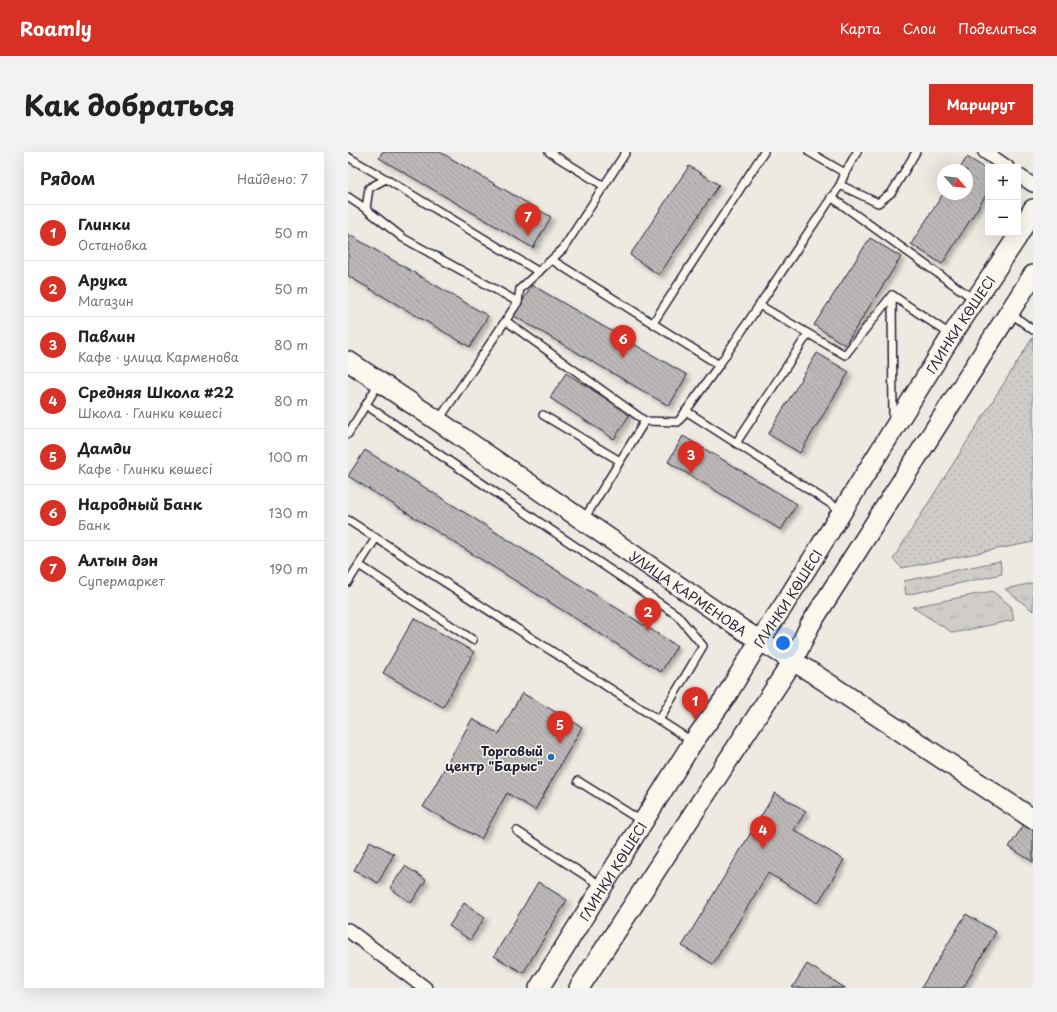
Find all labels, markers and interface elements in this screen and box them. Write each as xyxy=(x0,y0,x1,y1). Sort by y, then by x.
text: Roamly xyxy=(20,14,92,42)
text: Карта xyxy=(840,18,881,39)
text: Слои xyxy=(903,18,936,39)
text: Поделиться xyxy=(958,18,1037,39)
text: Как добраться xyxy=(24,83,235,126)
button: Маршрут xyxy=(929,84,1033,125)
north arrow xyxy=(937,164,973,200)
map controls xyxy=(985,164,1021,236)
button: + xyxy=(985,164,1021,200)
text: Рядом xyxy=(40,165,95,191)
text: Найдено: 7 xyxy=(237,169,308,188)
button: − xyxy=(985,200,1021,236)
pin: 7 xyxy=(515,203,541,236)
text: Глинки xyxy=(78,212,131,235)
text: 1 xyxy=(50,223,56,242)
text: 50 m xyxy=(274,223,308,242)
text: Остановка xyxy=(78,235,147,254)
text: Арука xyxy=(78,268,128,291)
street label: ГЛИНКИ КӨШЕСІ xyxy=(921,272,999,377)
text: 2 xyxy=(48,279,58,298)
text: 50 m xyxy=(274,279,308,298)
text: Магазин xyxy=(78,291,134,310)
text: Павлин xyxy=(78,324,135,347)
pin: 6 xyxy=(610,325,636,358)
text: 3 xyxy=(49,335,57,354)
text: 80 m xyxy=(274,335,308,354)
text: Кафе · улица Карменова xyxy=(78,347,239,366)
text: Средняя Школа #22 xyxy=(78,380,234,403)
text: 4 xyxy=(49,391,57,410)
text: 80 m xyxy=(274,391,308,410)
text: Школа · Глинки көшесі xyxy=(78,403,222,422)
text: Дамди xyxy=(78,436,132,459)
pin: 3 xyxy=(678,441,704,474)
text: 5 xyxy=(49,447,57,466)
text: 100 m xyxy=(268,447,308,466)
text: Кафе · Глинки көшесі xyxy=(78,459,212,478)
text: Народный Банк xyxy=(78,492,202,515)
text: 6 xyxy=(48,503,58,522)
text: 130 m xyxy=(269,503,308,522)
text: Банк xyxy=(78,515,110,534)
street label: УЛИЦА КАРМЕНОВА xyxy=(626,546,751,640)
street label: ГЛИНКИ КӨШЕСІ xyxy=(748,546,826,651)
text: Алтын дән xyxy=(78,548,158,571)
text: 7 xyxy=(49,559,57,578)
text: 190 m xyxy=(269,559,308,578)
text: Супермаркет xyxy=(78,571,165,590)
pin: 2 xyxy=(635,598,661,631)
your location xyxy=(773,633,793,653)
pin: 1 xyxy=(682,687,708,720)
pin: 5 xyxy=(547,711,573,744)
place label: Торговый центр "Барыс" xyxy=(445,741,543,775)
marker: Торговый центр "Барыс" xyxy=(546,752,556,762)
pin: 4 xyxy=(750,816,776,849)
street label: ГЛИНКИ КӨШЕСІ xyxy=(574,818,650,924)

